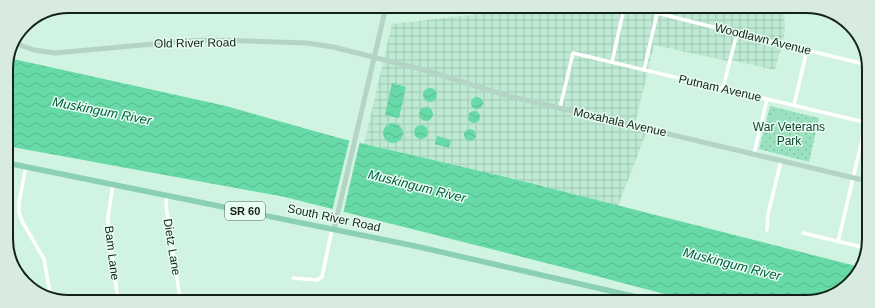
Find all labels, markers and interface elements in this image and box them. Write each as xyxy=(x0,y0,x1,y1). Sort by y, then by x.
street label: Woodlawn Avenue xyxy=(713,20,813,58)
street label: Old River Road xyxy=(154,35,236,51)
street label: Putnam Avenue xyxy=(677,72,763,104)
water label: Muskingum River xyxy=(51,94,153,128)
street label: Moxahala Avenue xyxy=(572,104,668,140)
park label: War Veterans Park xyxy=(753,120,825,148)
water label: Muskingum River xyxy=(366,167,468,206)
street label: South River Road xyxy=(286,201,382,235)
road number: SR 60 xyxy=(225,202,265,220)
street label: Dietz Lane xyxy=(161,218,183,277)
street label: Bam Lane xyxy=(102,225,122,281)
water label: Muskingum River xyxy=(681,245,783,284)

